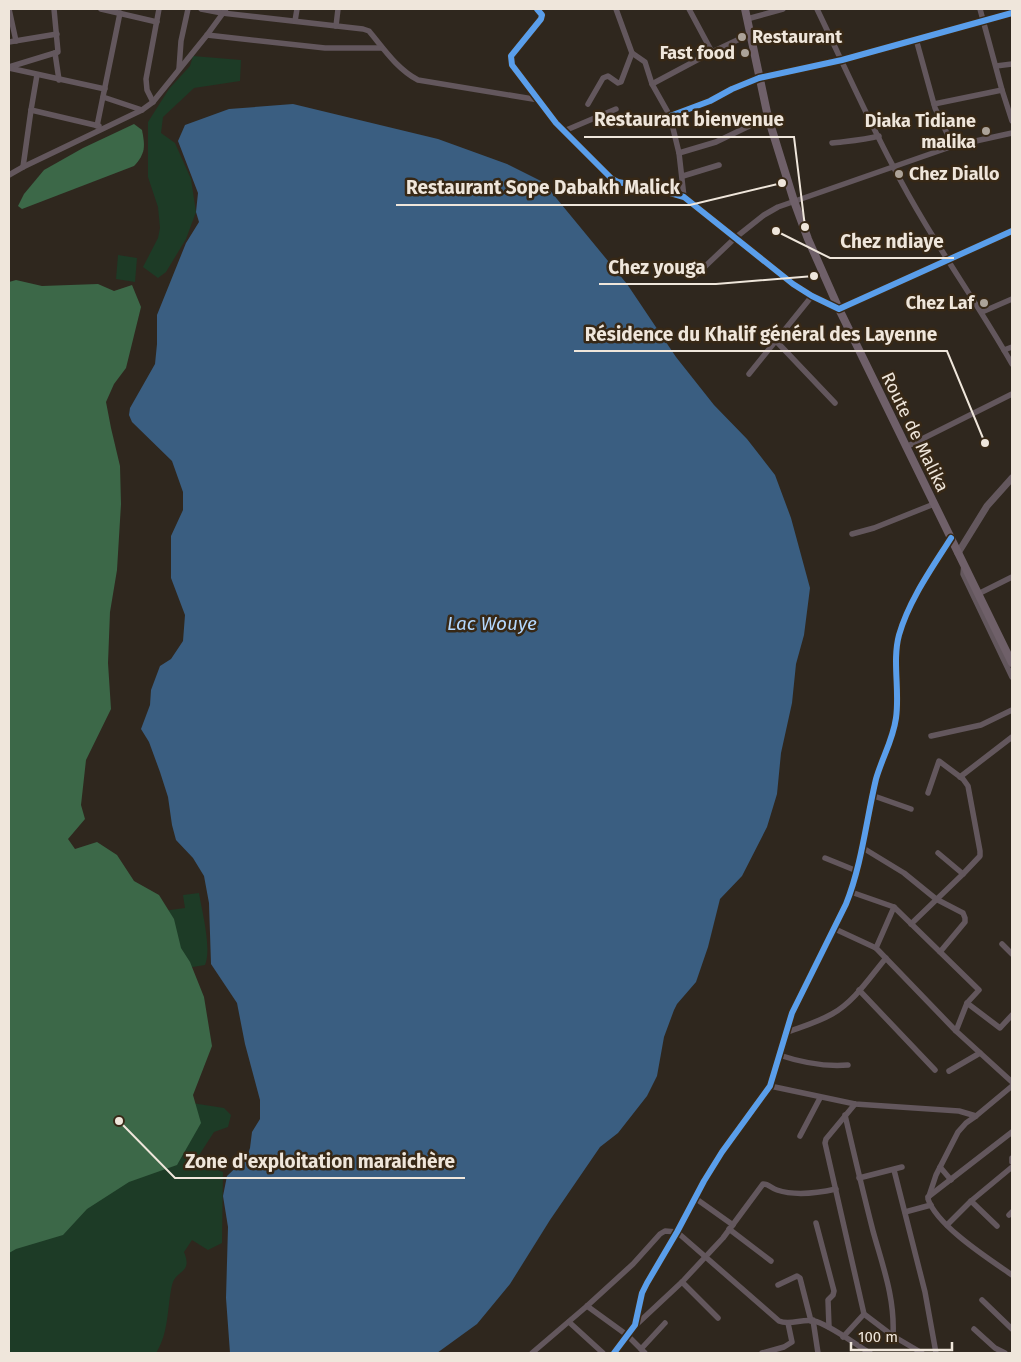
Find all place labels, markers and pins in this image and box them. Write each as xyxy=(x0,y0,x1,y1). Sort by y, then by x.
place label: Restaurant xyxy=(752,26,843,48)
marker: Restaurant xyxy=(736,31,748,43)
place label: Fast food xyxy=(660,42,735,64)
marker: Fast food xyxy=(739,47,751,59)
callout: Restaurant bienvenue xyxy=(584,103,794,137)
place label: Diaka Tidiane malika xyxy=(865,110,976,153)
marker: Diaka Tidiane malika xyxy=(980,125,992,137)
place label: Chez Diallo xyxy=(909,163,999,185)
marker: Chez Diallo xyxy=(893,168,905,180)
callout: Restaurant Sope Dabakh Malick xyxy=(396,171,690,205)
callout: Chez ndiaye xyxy=(830,224,954,258)
callout: Chez youga xyxy=(599,250,716,284)
place label: Chez Laf xyxy=(906,292,976,314)
marker: Chez Laf xyxy=(978,297,990,309)
callout: Résidence du Khalif général des Layenne xyxy=(574,317,947,351)
callout: Zone d'exploitation maraichère xyxy=(175,1144,465,1178)

